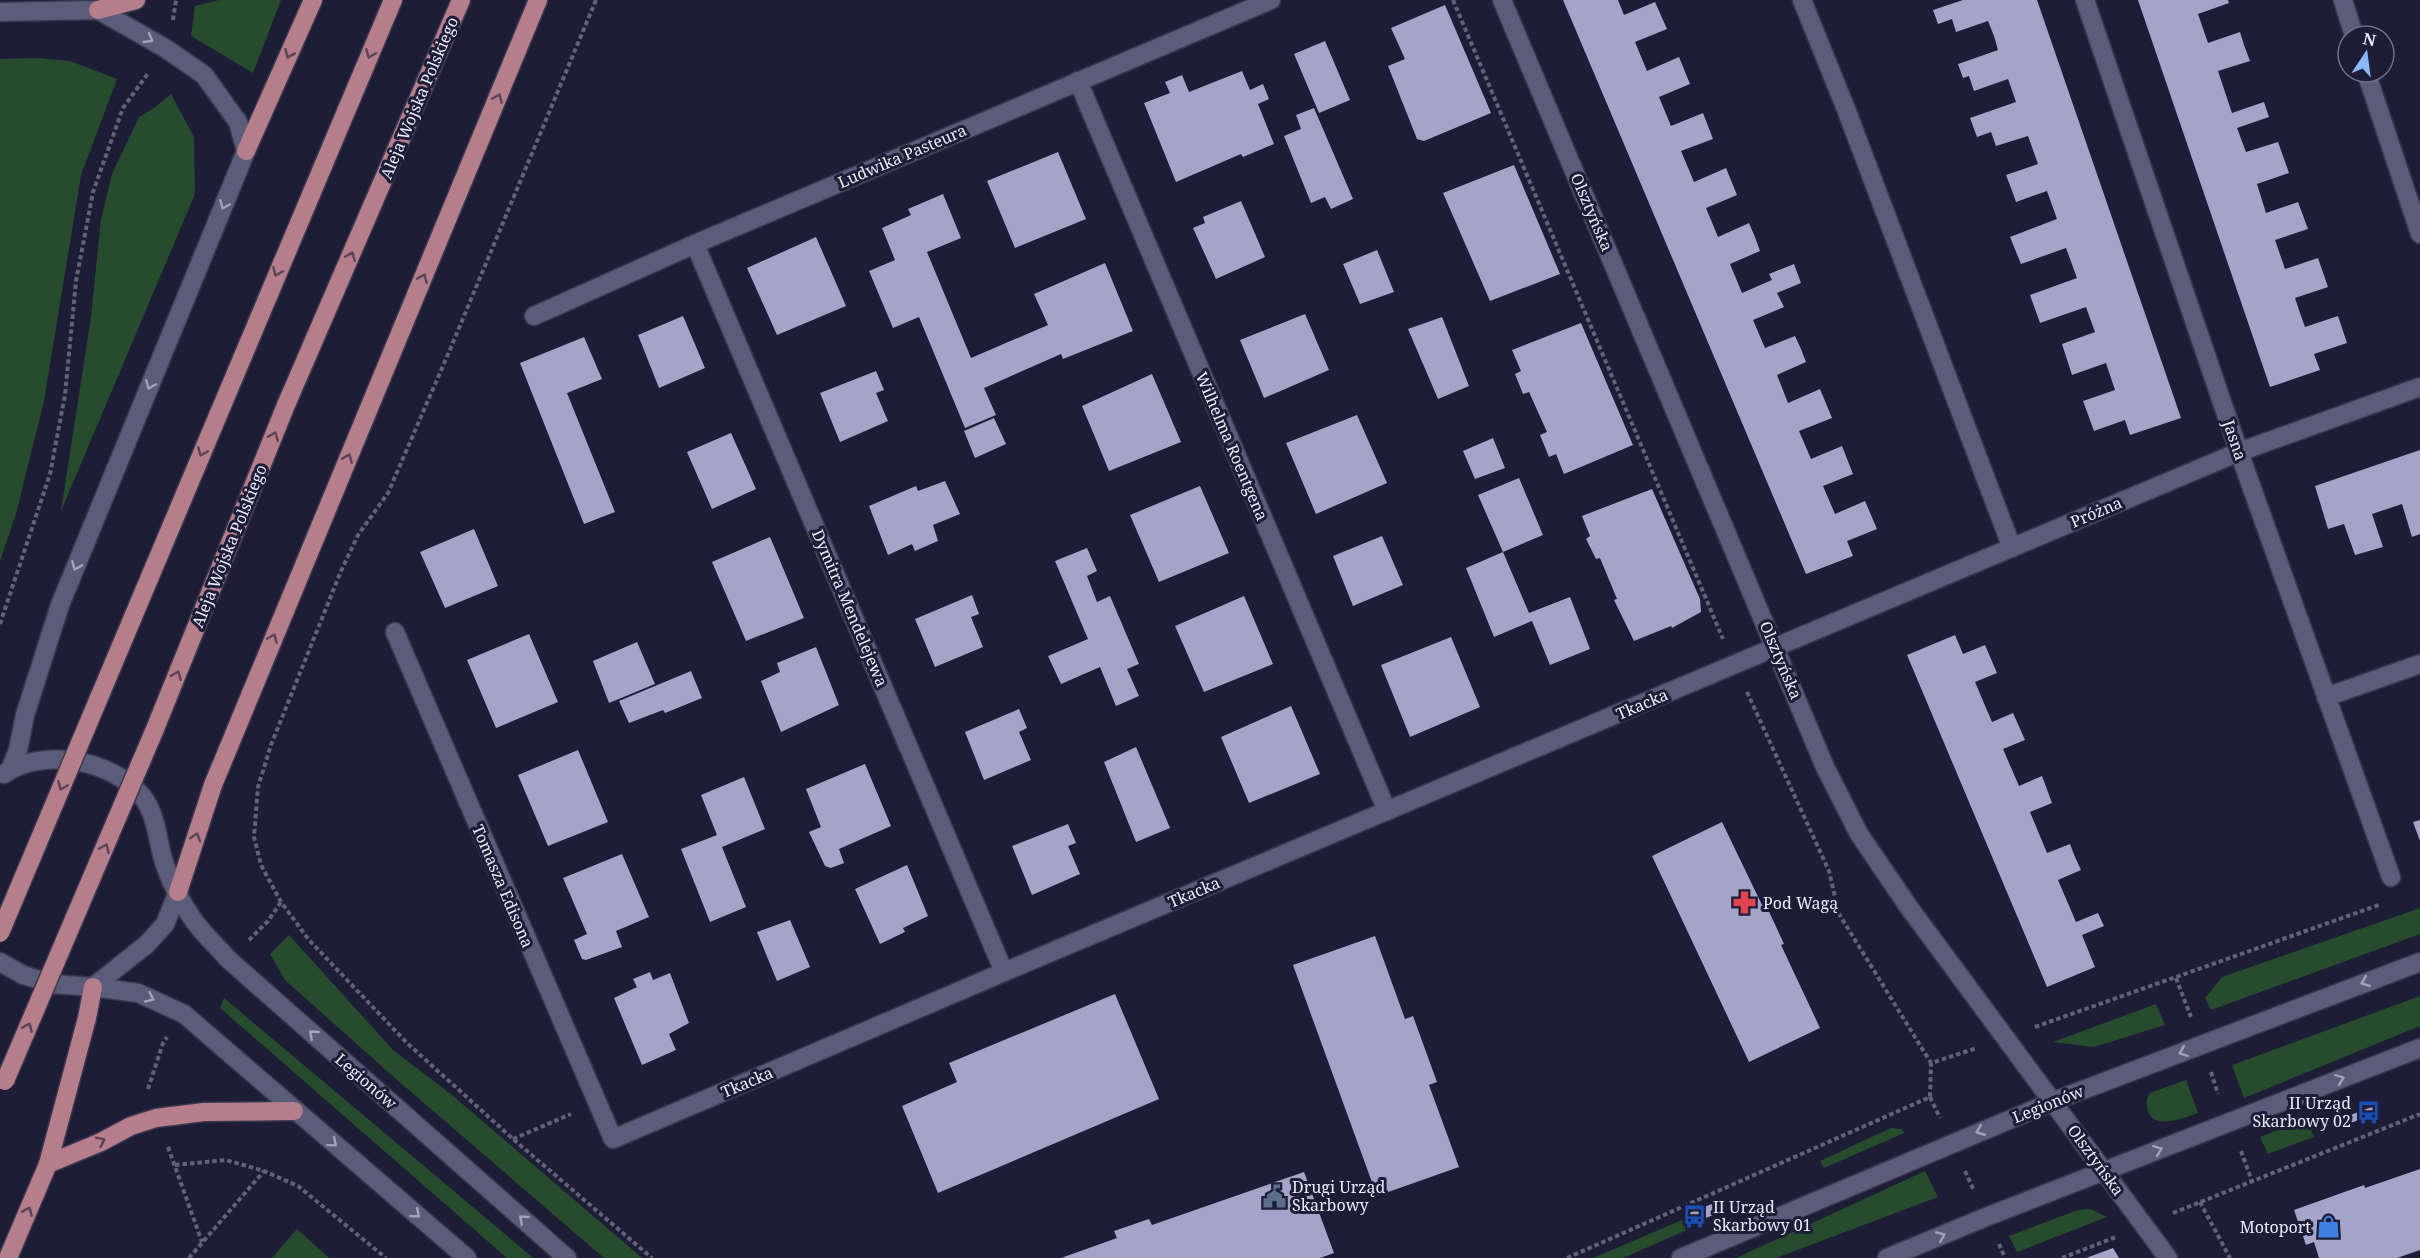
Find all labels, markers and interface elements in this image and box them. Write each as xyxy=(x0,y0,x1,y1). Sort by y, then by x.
street label: Aleja Wojska Polskiego xyxy=(375,13,463,183)
north arrow xyxy=(2336,24,2396,84)
text: N xyxy=(2361,27,2378,52)
one-way arrow xyxy=(143,32,153,43)
one-way arrow xyxy=(285,47,297,58)
one-way arrow xyxy=(365,47,377,58)
one-way arrow xyxy=(491,93,503,104)
street label: Ludwika Pasteura xyxy=(834,119,970,193)
street label: Olsztyńska xyxy=(1566,170,1618,254)
one-way arrow xyxy=(219,199,231,210)
one-way arrow xyxy=(344,252,356,263)
one-way arrow xyxy=(272,265,284,276)
one-way arrow xyxy=(416,273,428,284)
street label: Wilhelma Roentgena xyxy=(1191,368,1273,524)
one-way arrow xyxy=(145,379,157,390)
street label: Jasna xyxy=(2218,416,2252,463)
one-way arrow xyxy=(267,431,279,442)
one-way arrow xyxy=(197,445,209,456)
one-way arrow xyxy=(341,453,353,464)
street label: Aleja Wojska Polskiego xyxy=(186,461,272,631)
street label: Próżna xyxy=(2067,491,2125,533)
street label: Dymitra Mendelejewa xyxy=(807,526,893,690)
one-way arrow xyxy=(71,560,83,571)
street label: Olsztyńska xyxy=(1755,618,1807,702)
one-way arrow xyxy=(266,633,278,644)
one-way arrow xyxy=(170,670,182,681)
street label: Tkacka xyxy=(1613,683,1671,725)
one-way arrow xyxy=(57,779,69,790)
street label: Tomasza Edisona xyxy=(467,821,539,951)
one-way arrow xyxy=(189,832,201,843)
one-way arrow xyxy=(97,843,109,854)
street label: Tkacka xyxy=(1165,871,1223,913)
pharmacy icon: Pod Wagą xyxy=(1732,890,1758,916)
place label: Pod Wagą xyxy=(1763,892,1838,914)
one-way arrow xyxy=(2361,975,2371,988)
one-way arrow xyxy=(143,991,154,1003)
one-way arrow xyxy=(21,1023,33,1034)
one-way arrow xyxy=(309,1031,320,1042)
one-way arrow xyxy=(2178,1045,2189,1057)
street label: Legionów xyxy=(331,1048,402,1114)
street label: Tkacka xyxy=(718,1061,776,1103)
one-way arrow xyxy=(2334,1074,2345,1086)
street label: Legionów xyxy=(2009,1080,2087,1128)
place label: II Urząd Skarbowy 02 xyxy=(2252,1092,2351,1132)
bus stop icon: II Urząd Skarbowy 02 xyxy=(2356,1099,2382,1125)
street label: Olsztyńska xyxy=(2063,1120,2129,1200)
one-way arrow xyxy=(1975,1124,1986,1136)
one-way arrow xyxy=(95,1136,106,1148)
one-way arrow xyxy=(326,1136,337,1147)
one-way arrow xyxy=(2152,1145,2163,1157)
place label: Drugi Urząd Skarbowy xyxy=(1292,1176,1385,1216)
public building icon: Drugi Urząd Skarbowy xyxy=(1261,1183,1287,1209)
place label: II Urząd Skarbowy 01 xyxy=(1713,1196,1812,1236)
bus stop icon: II Urząd Skarbowy 01 xyxy=(1682,1203,1708,1229)
one-way arrow xyxy=(21,1207,33,1218)
one-way arrow xyxy=(409,1207,420,1218)
shop icon: Motoport xyxy=(2316,1214,2342,1240)
one-way arrow xyxy=(519,1215,530,1226)
place label: Motoport xyxy=(2240,1216,2311,1238)
one-way arrow xyxy=(1935,1231,1946,1243)

